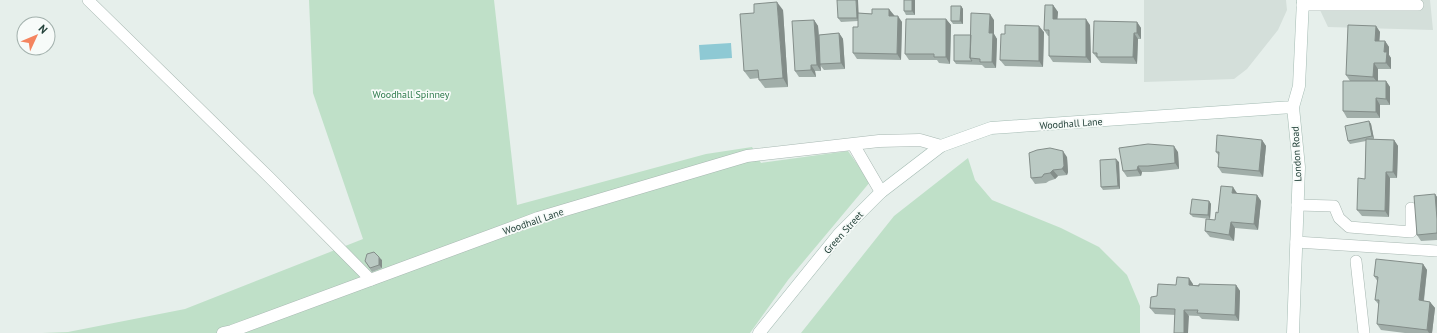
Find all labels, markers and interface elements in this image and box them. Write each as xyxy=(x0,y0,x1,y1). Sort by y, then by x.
north arrow xyxy=(16,16,56,56)
text: N xyxy=(36,22,51,37)
park label: Woodhall Spinney xyxy=(373,88,450,101)
street label: Woodhall Lane xyxy=(1039,115,1103,132)
street label: London Road xyxy=(1289,126,1304,182)
street label: Woodhall Lane xyxy=(501,205,565,238)
street label: Green Street xyxy=(821,208,866,256)

